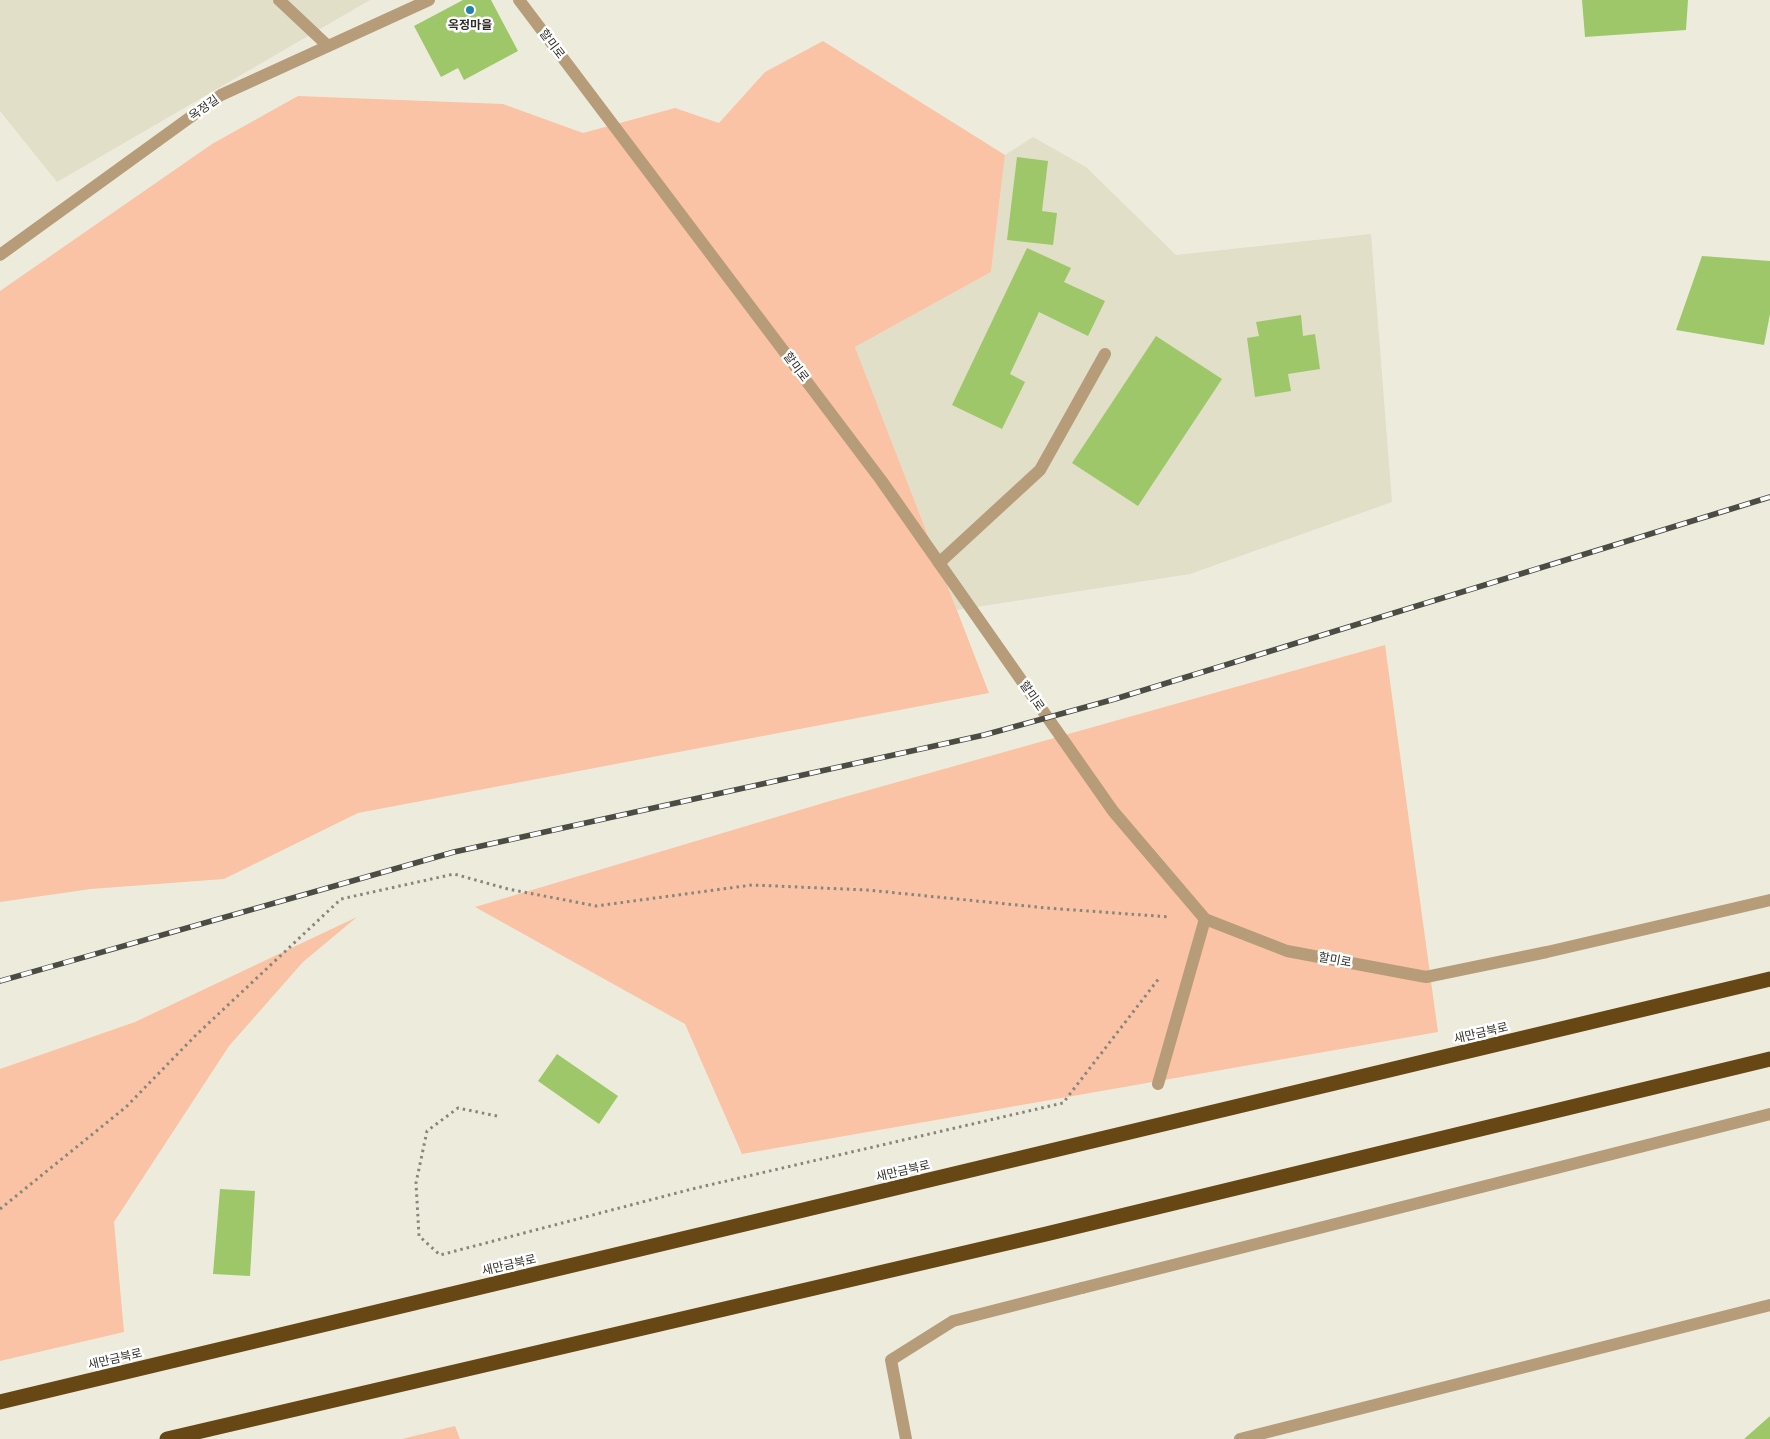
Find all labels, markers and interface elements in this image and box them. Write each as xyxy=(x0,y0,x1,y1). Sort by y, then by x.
marker: 옥정마을 xyxy=(464,4,476,16)
place label: 옥정마을 xyxy=(448,18,492,32)
street label: 할미로 xyxy=(536,26,568,62)
street label: 옥정길 xyxy=(186,92,222,124)
street label: 할미로 xyxy=(780,349,812,385)
street label: 할미로 xyxy=(1017,678,1047,714)
street label: 할미로 xyxy=(1317,950,1353,970)
street label: 새만금북로 xyxy=(1452,1020,1510,1046)
street label: 새만금북로 xyxy=(874,1158,932,1184)
street label: 새만금북로 xyxy=(480,1252,538,1278)
street label: 새만금북로 xyxy=(86,1346,144,1372)

